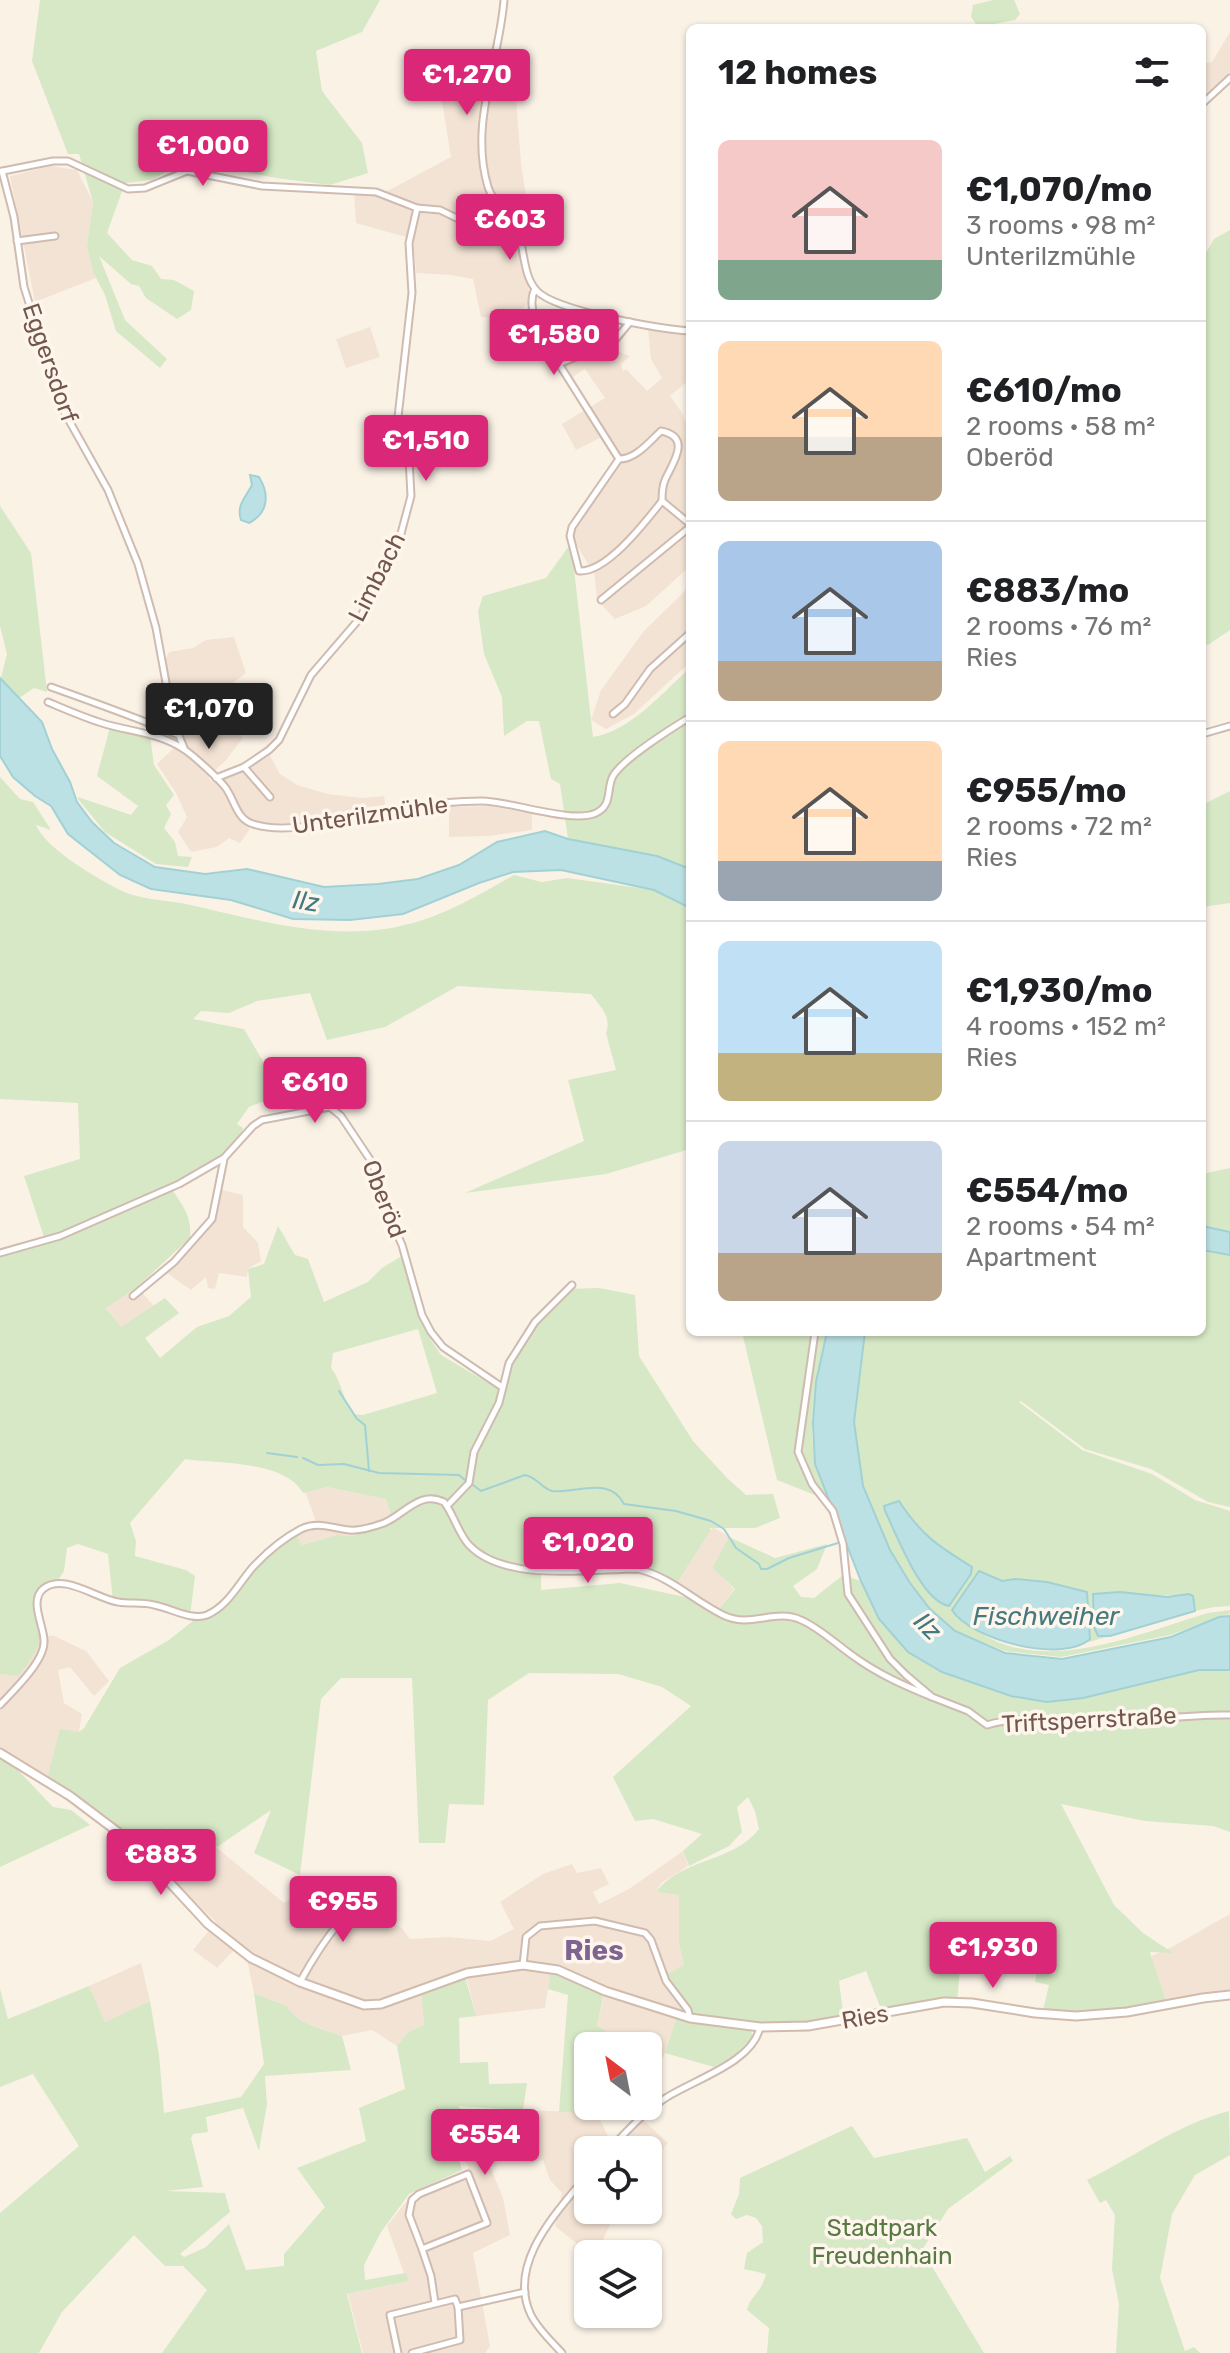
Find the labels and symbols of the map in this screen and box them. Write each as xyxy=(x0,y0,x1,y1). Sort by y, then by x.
pin: €1,270 xyxy=(402,49,532,117)
pin: €1,000 xyxy=(138,120,268,188)
pin: €603 xyxy=(463,194,557,262)
street label: Eggersdorf xyxy=(17,300,84,427)
pin: €1,580 xyxy=(489,309,619,377)
pin: €1,510 xyxy=(361,415,491,483)
street label: Limbach xyxy=(343,528,411,626)
pin: €1,070 xyxy=(144,683,274,751)
street label: Unterilzmühle xyxy=(290,790,450,840)
water label: Ilz xyxy=(291,884,321,919)
pin: €610 xyxy=(268,1057,362,1125)
street label: Oberöd xyxy=(356,1156,412,1242)
pin: €1,020 xyxy=(523,1517,653,1585)
water label: Fischweiher xyxy=(973,1601,1120,1632)
water label: Ilz xyxy=(907,1606,948,1647)
street label: Triftsperrstraße xyxy=(1001,1701,1177,1739)
pin: €883 xyxy=(114,1829,208,1897)
pin: €955 xyxy=(296,1876,390,1944)
pin: €1,930 xyxy=(928,1922,1058,1990)
district label: Ries xyxy=(564,1934,624,1967)
street label: Ries xyxy=(839,1999,891,2035)
north arrow xyxy=(574,2032,662,2120)
pin: €554 xyxy=(438,2109,532,2177)
park label: Stadtpark Freudenhain xyxy=(812,2214,952,2270)

